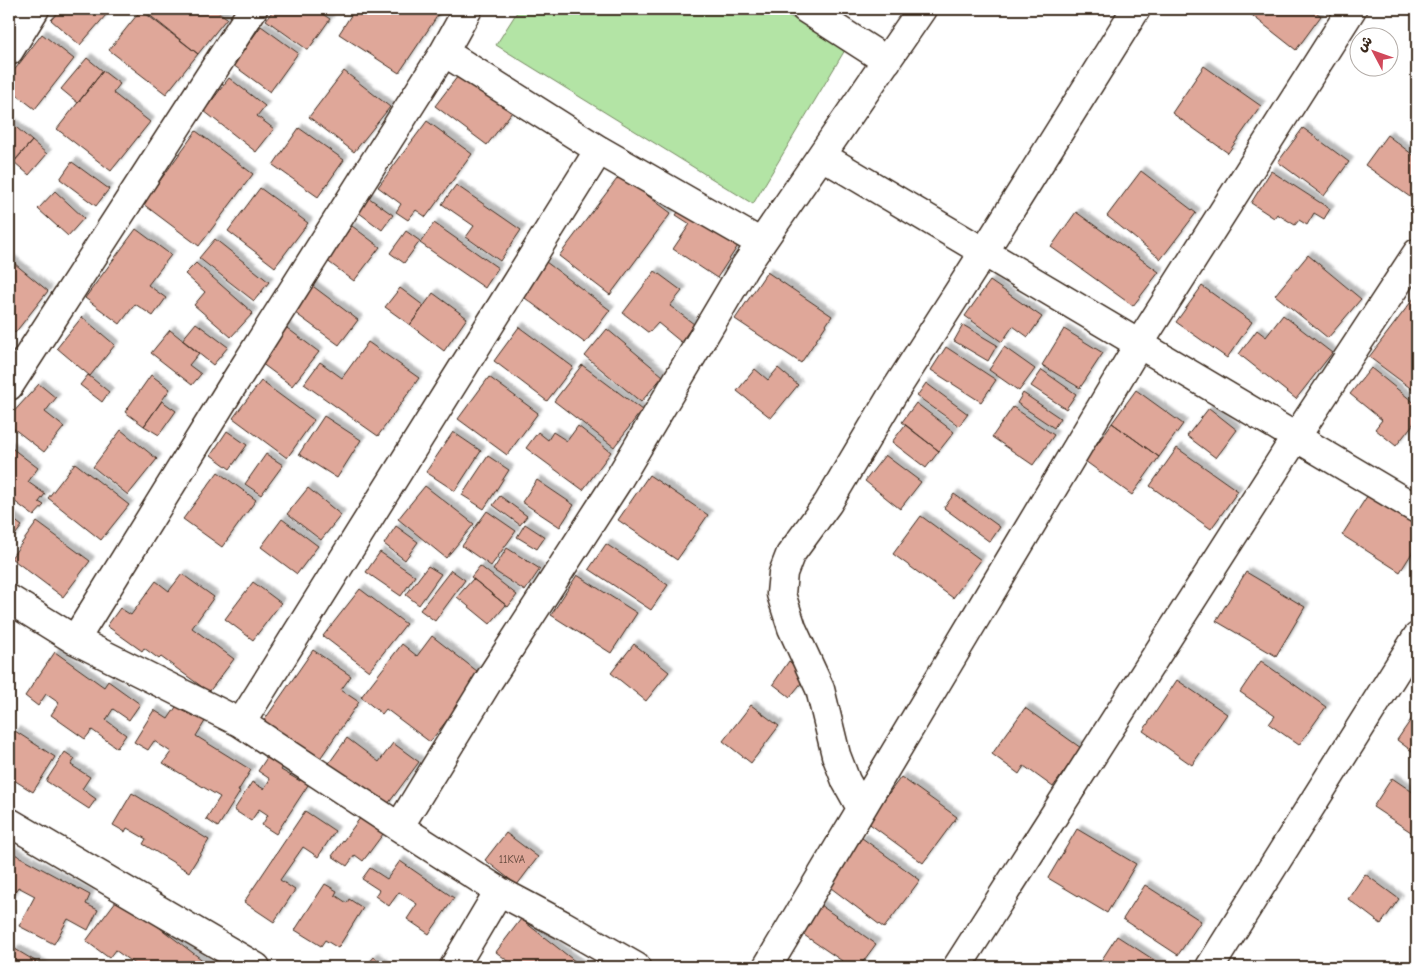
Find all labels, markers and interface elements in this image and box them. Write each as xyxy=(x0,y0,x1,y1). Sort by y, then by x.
north arrow xyxy=(1348,28,1398,78)
text: ش xyxy=(1353,32,1376,55)
house number: 11KVA xyxy=(499,853,526,866)

